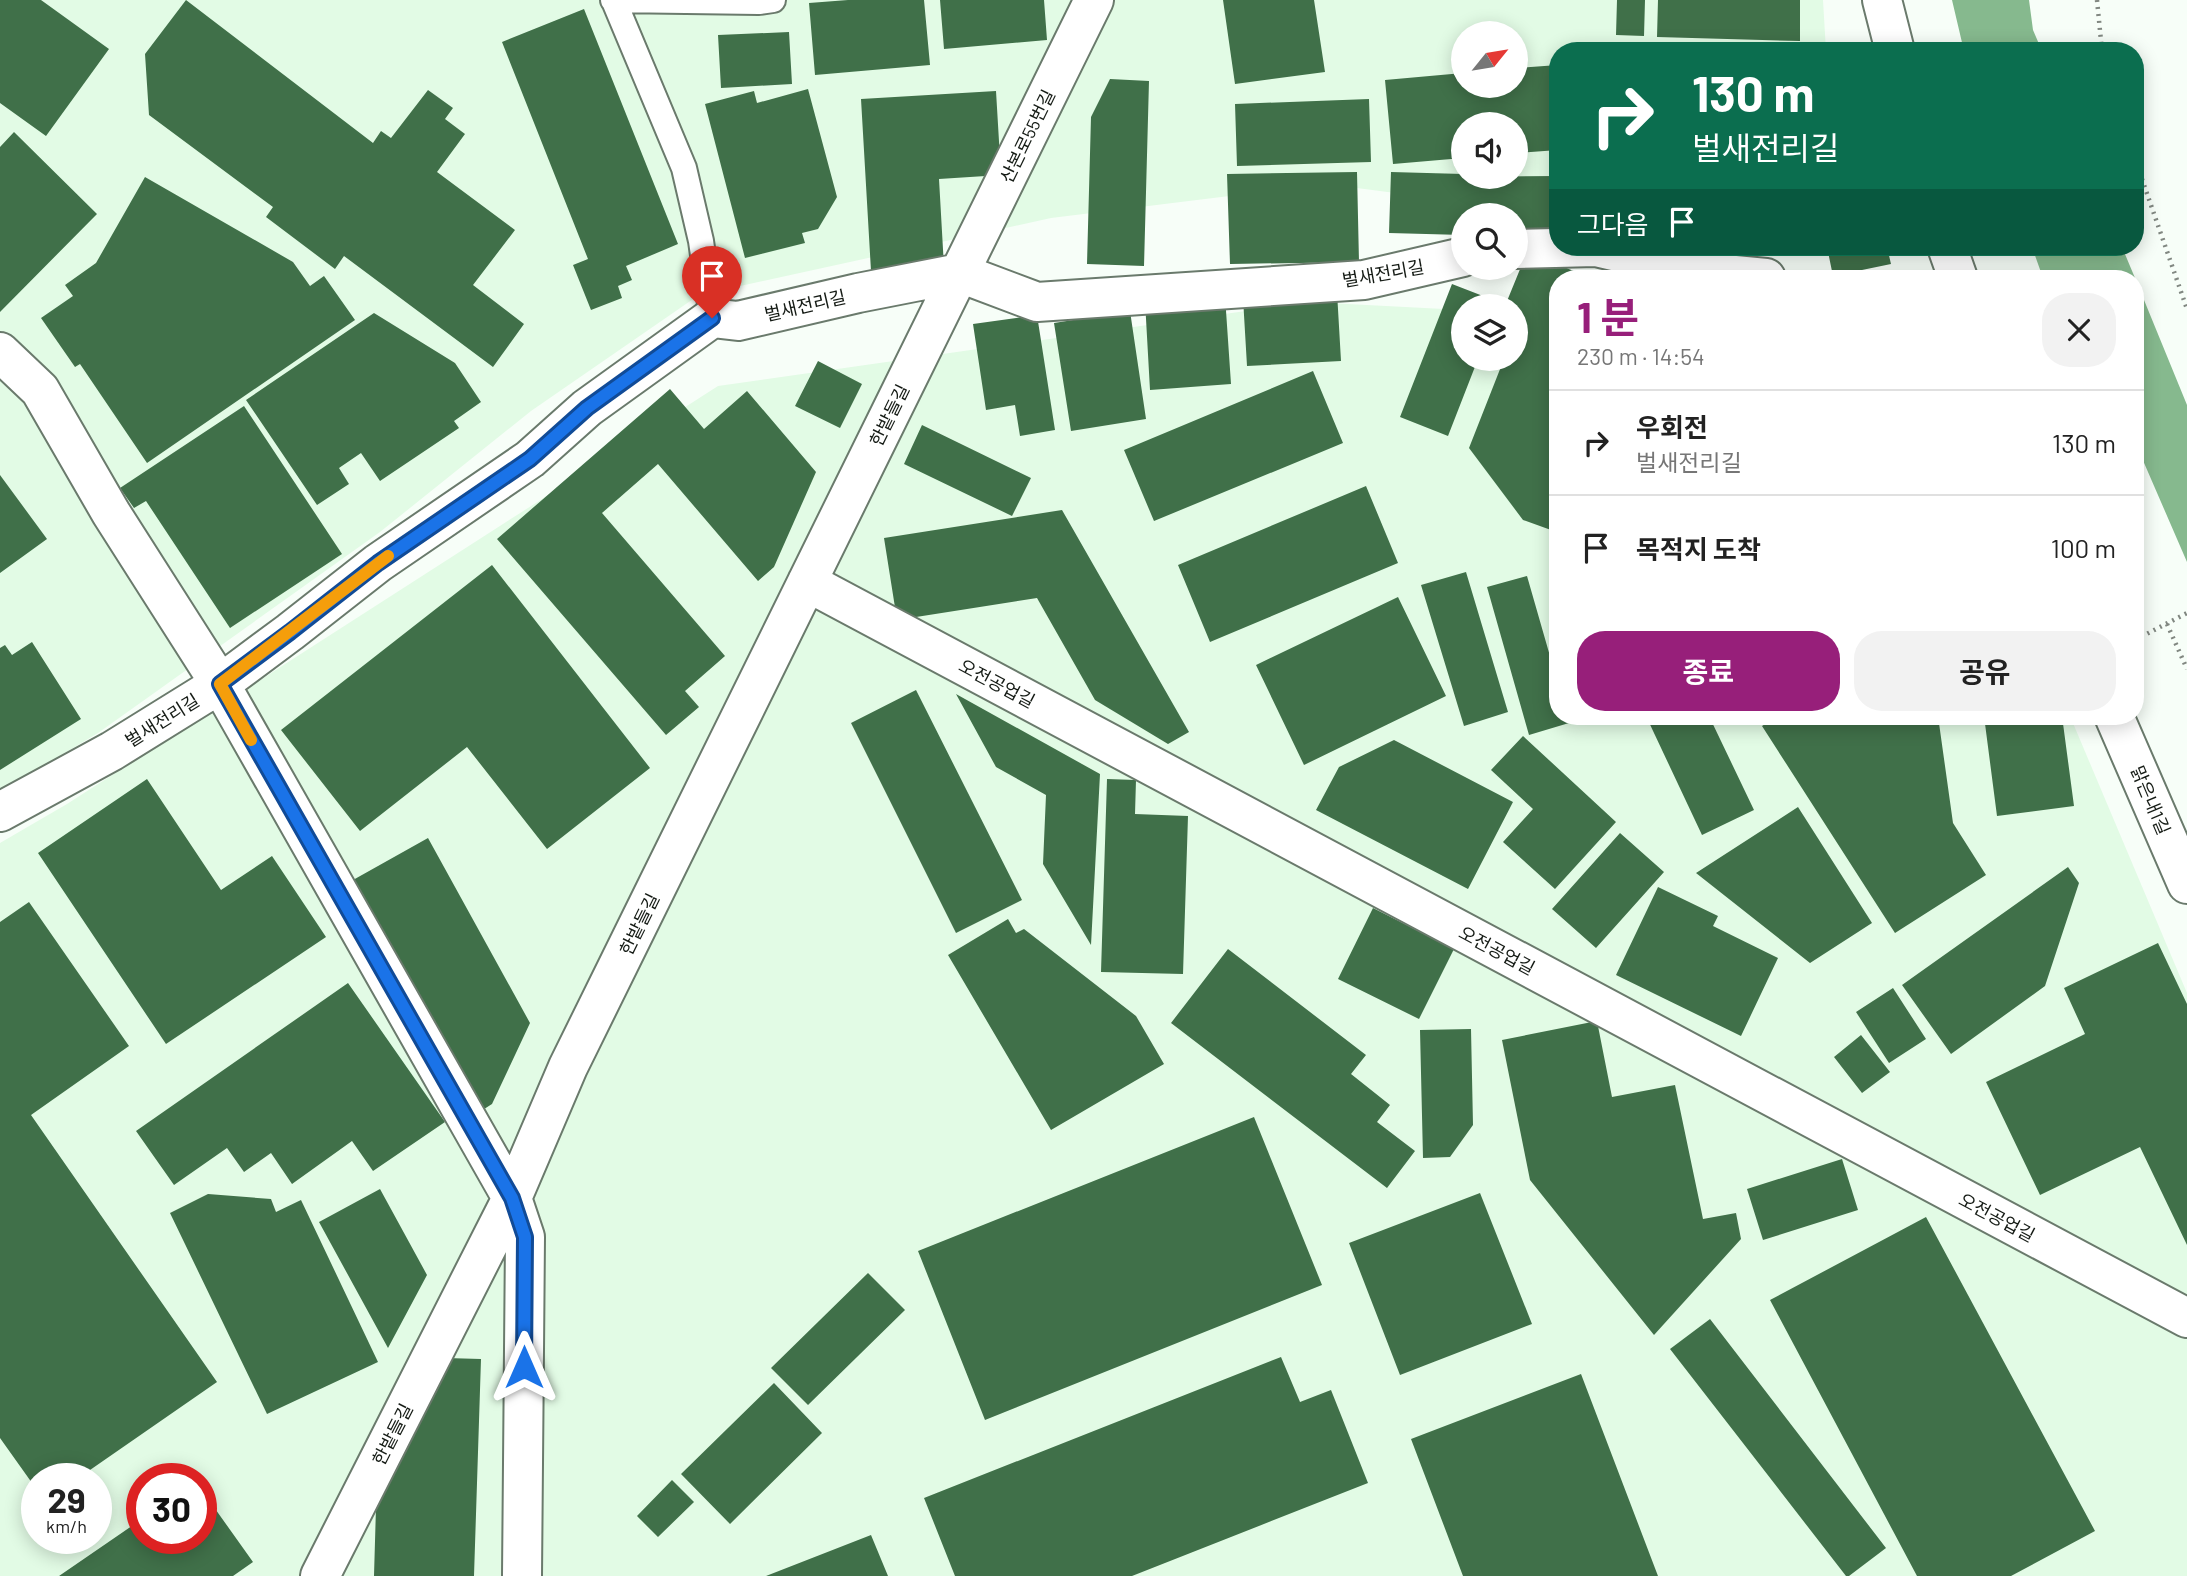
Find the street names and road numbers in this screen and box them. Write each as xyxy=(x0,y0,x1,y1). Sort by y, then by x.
street label: 산본로55번길 xyxy=(995,86,1059,186)
street label: 벌새전리길 xyxy=(1340,255,1426,291)
street label: 벌새전리길 xyxy=(762,285,848,325)
street label: 한밭들길 xyxy=(865,380,913,450)
street label: 오전공업길 xyxy=(955,654,1039,712)
street label: 벌새전리길 xyxy=(121,689,203,751)
street label: 맑은내1길 xyxy=(2127,762,2175,838)
street label: 한밭들길 xyxy=(615,889,663,959)
street label: 오전공업길 xyxy=(1455,921,1539,979)
street label: 오전공업길 xyxy=(1955,1188,2039,1246)
street label: 한밭들길 xyxy=(367,1399,417,1469)

